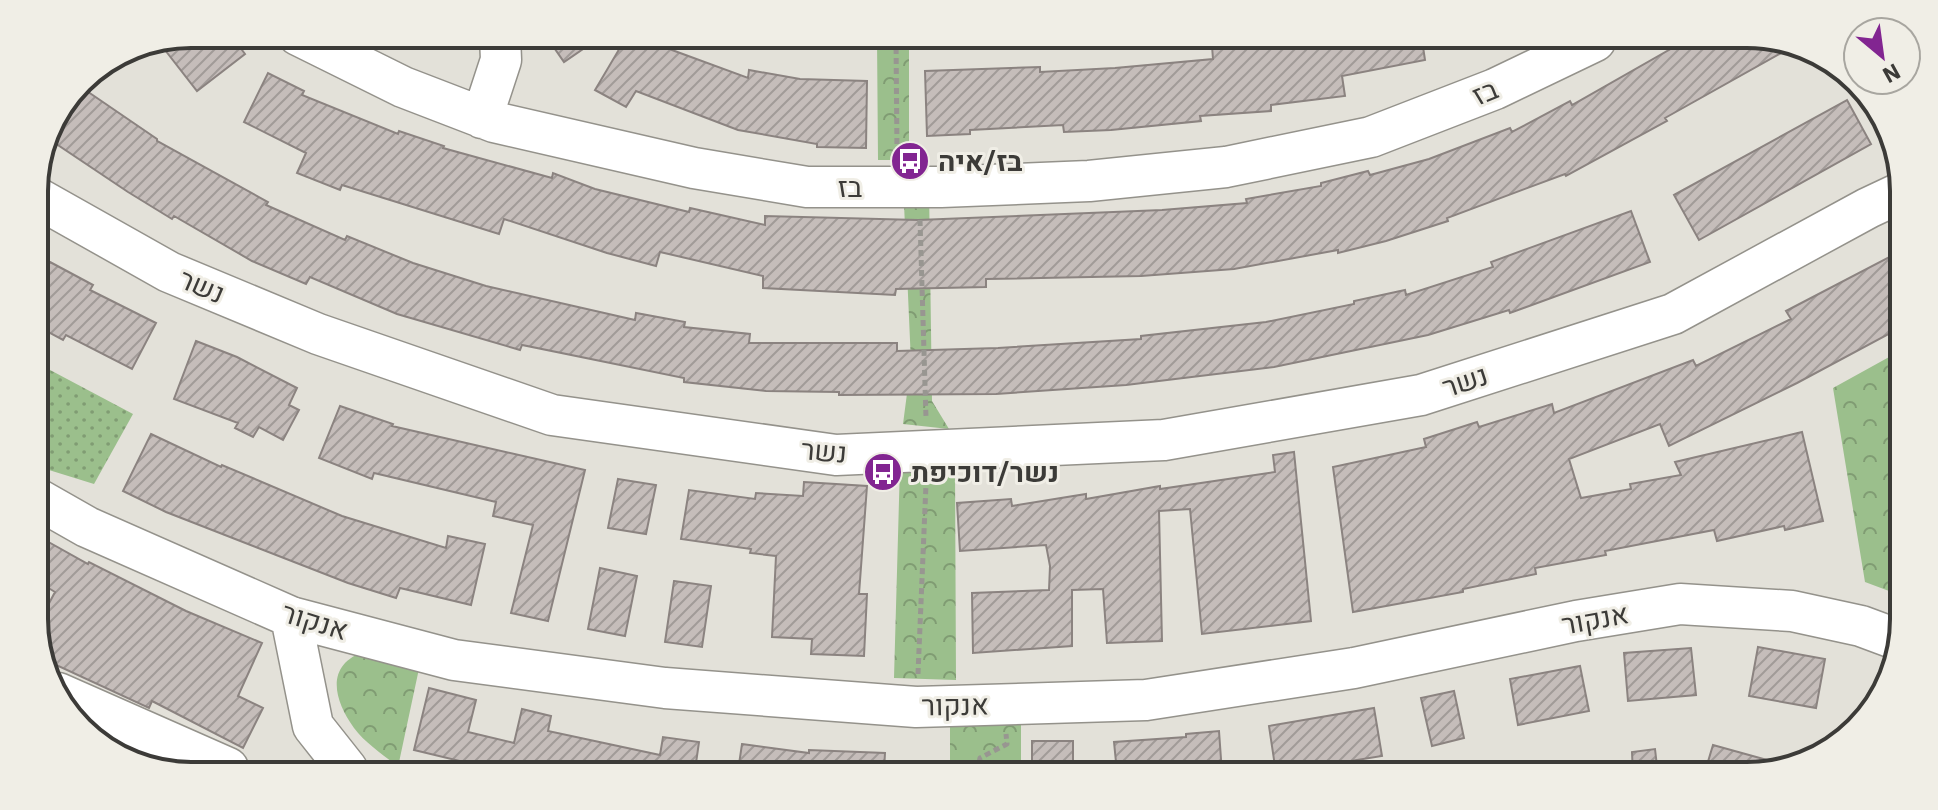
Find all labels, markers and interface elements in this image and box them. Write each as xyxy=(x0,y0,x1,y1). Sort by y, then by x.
north arrow xyxy=(1842,16,1922,96)
text: N xyxy=(1878,57,1906,90)
street label: בז xyxy=(1466,70,1503,113)
bus stop icon: בז/איה xyxy=(889,140,931,182)
place label: בז/איה xyxy=(938,142,1022,179)
street label: בז xyxy=(838,168,863,205)
street label: נשר xyxy=(174,259,231,312)
street label: נשר xyxy=(1437,356,1492,405)
street label: נשר xyxy=(799,430,849,471)
bus stop icon: נשר/דוכיפת xyxy=(862,451,904,493)
place label: נשר/דוכיפת xyxy=(911,453,1059,490)
street label: אנקור xyxy=(277,593,353,648)
street label: אנקור xyxy=(1558,594,1631,643)
street label: אנקור xyxy=(921,685,989,724)

